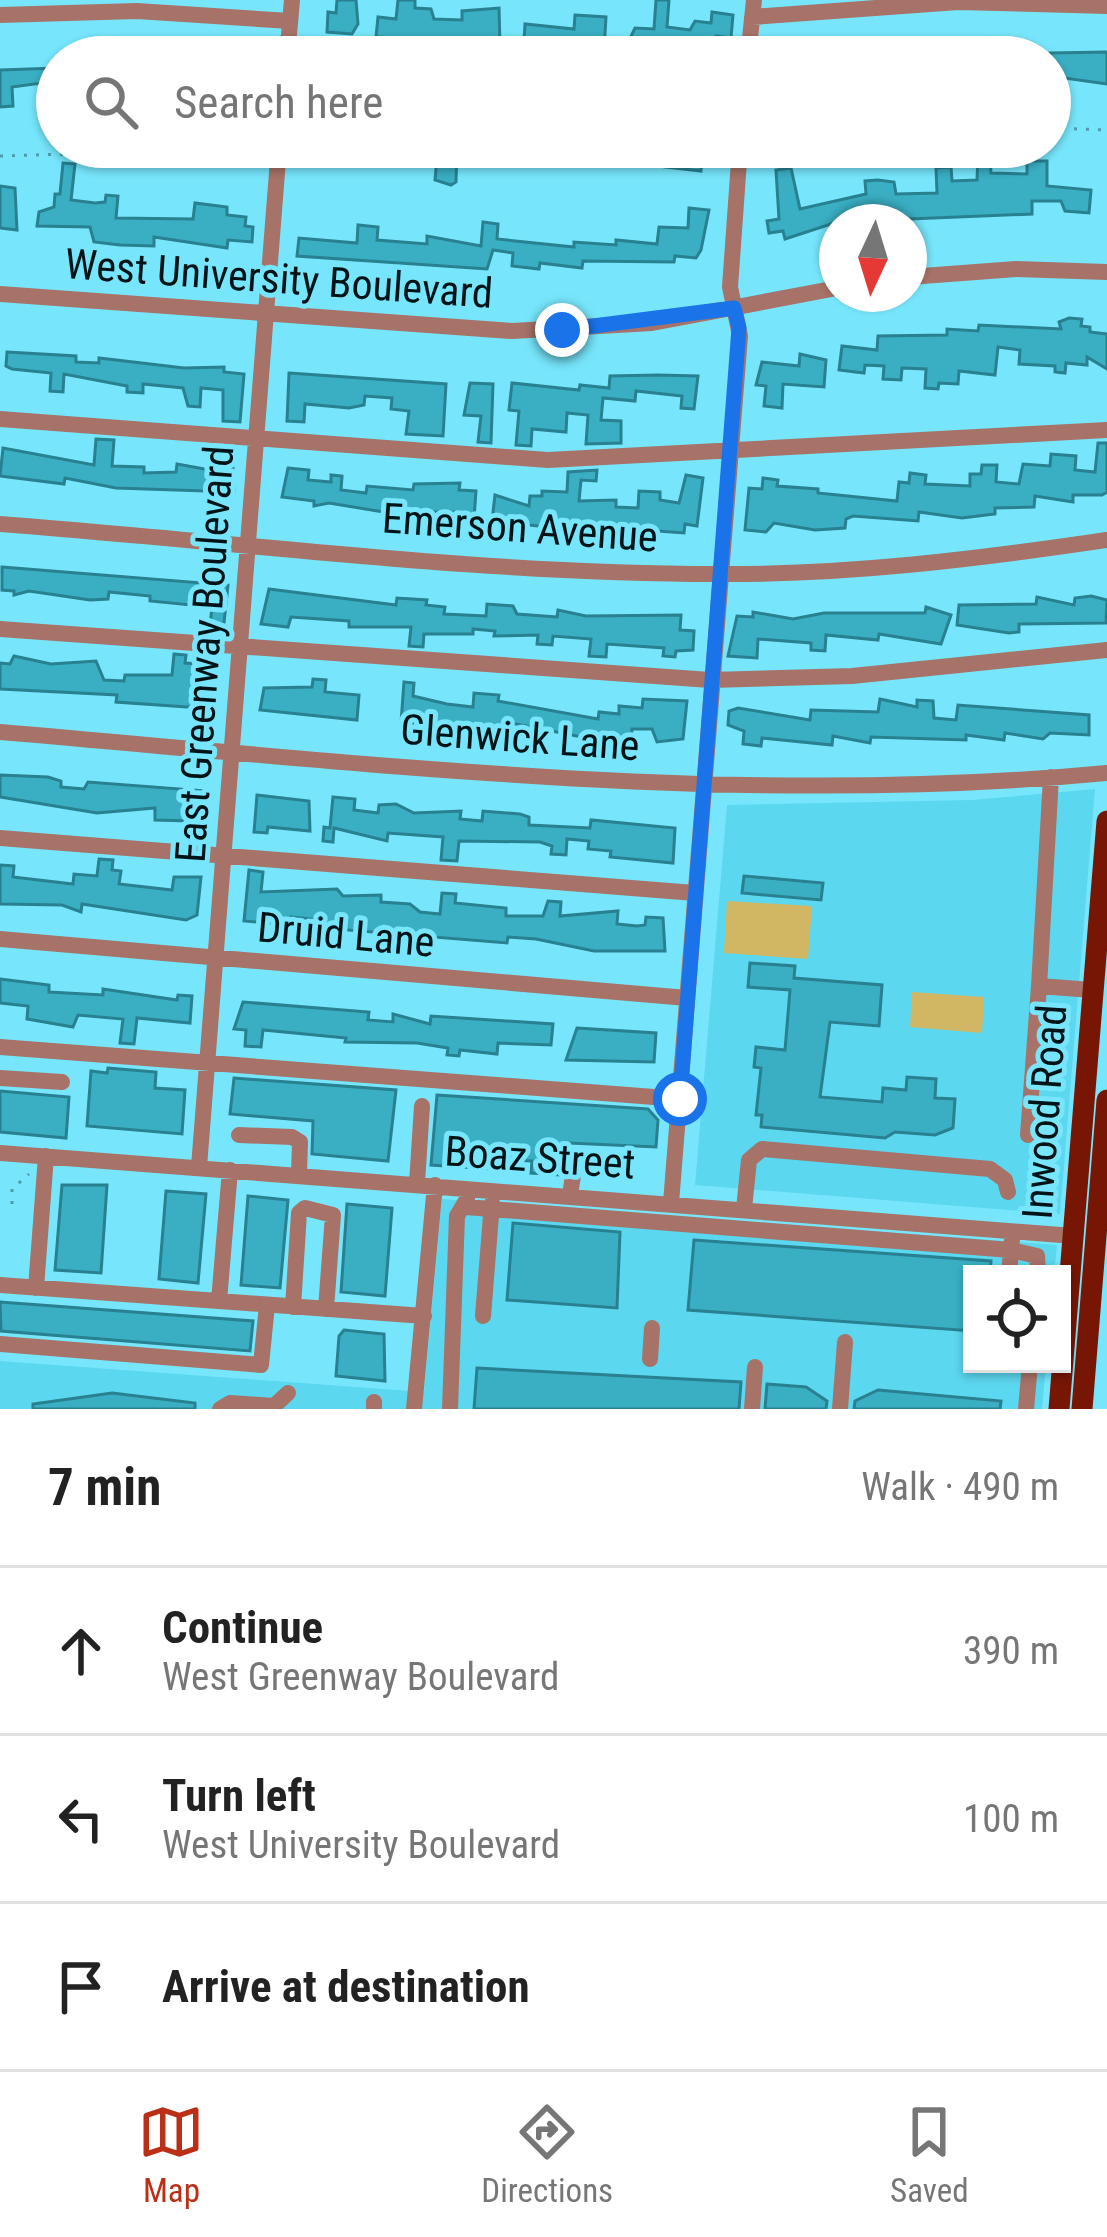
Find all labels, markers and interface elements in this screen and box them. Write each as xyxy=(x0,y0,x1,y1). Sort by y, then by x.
search box xyxy=(36,36,1071,168)
icon: search xyxy=(78,69,144,135)
text: Search here xyxy=(174,76,383,129)
north arrow xyxy=(819,204,927,312)
street label: West University Boulevard xyxy=(63,239,495,318)
route end xyxy=(535,303,589,357)
street label: East Greenway Boulevard xyxy=(165,444,244,864)
street label: Emerson Avenue xyxy=(381,493,659,562)
street label: Glenwick Lane xyxy=(399,705,641,770)
street label: Druid Lane xyxy=(256,902,436,967)
street label: Inwood Road xyxy=(1013,1003,1076,1221)
route start xyxy=(653,1072,707,1126)
street label: Boaz Street xyxy=(443,1126,637,1189)
map controls xyxy=(963,1265,1071,1373)
button: locate xyxy=(963,1265,1071,1373)
text: 7 min xyxy=(48,1458,161,1517)
text: Walk · 490 m xyxy=(861,1464,1059,1510)
text: Continue xyxy=(162,1601,323,1654)
icon: ahead xyxy=(48,1618,114,1684)
text: 390 m xyxy=(963,1628,1059,1674)
text: West Greenway Boulevard xyxy=(162,1654,559,1700)
text: Turn left xyxy=(162,1769,316,1822)
icon: left xyxy=(48,1786,114,1852)
text: 100 m xyxy=(963,1796,1059,1842)
text: West University Boulevard xyxy=(162,1822,560,1868)
icon: arrive xyxy=(48,1954,114,2020)
text: Arrive at destination xyxy=(162,1960,530,2013)
tab: Map xyxy=(138,2099,204,2210)
tab: Directions xyxy=(481,2099,613,2210)
tab: Saved xyxy=(890,2099,969,2210)

